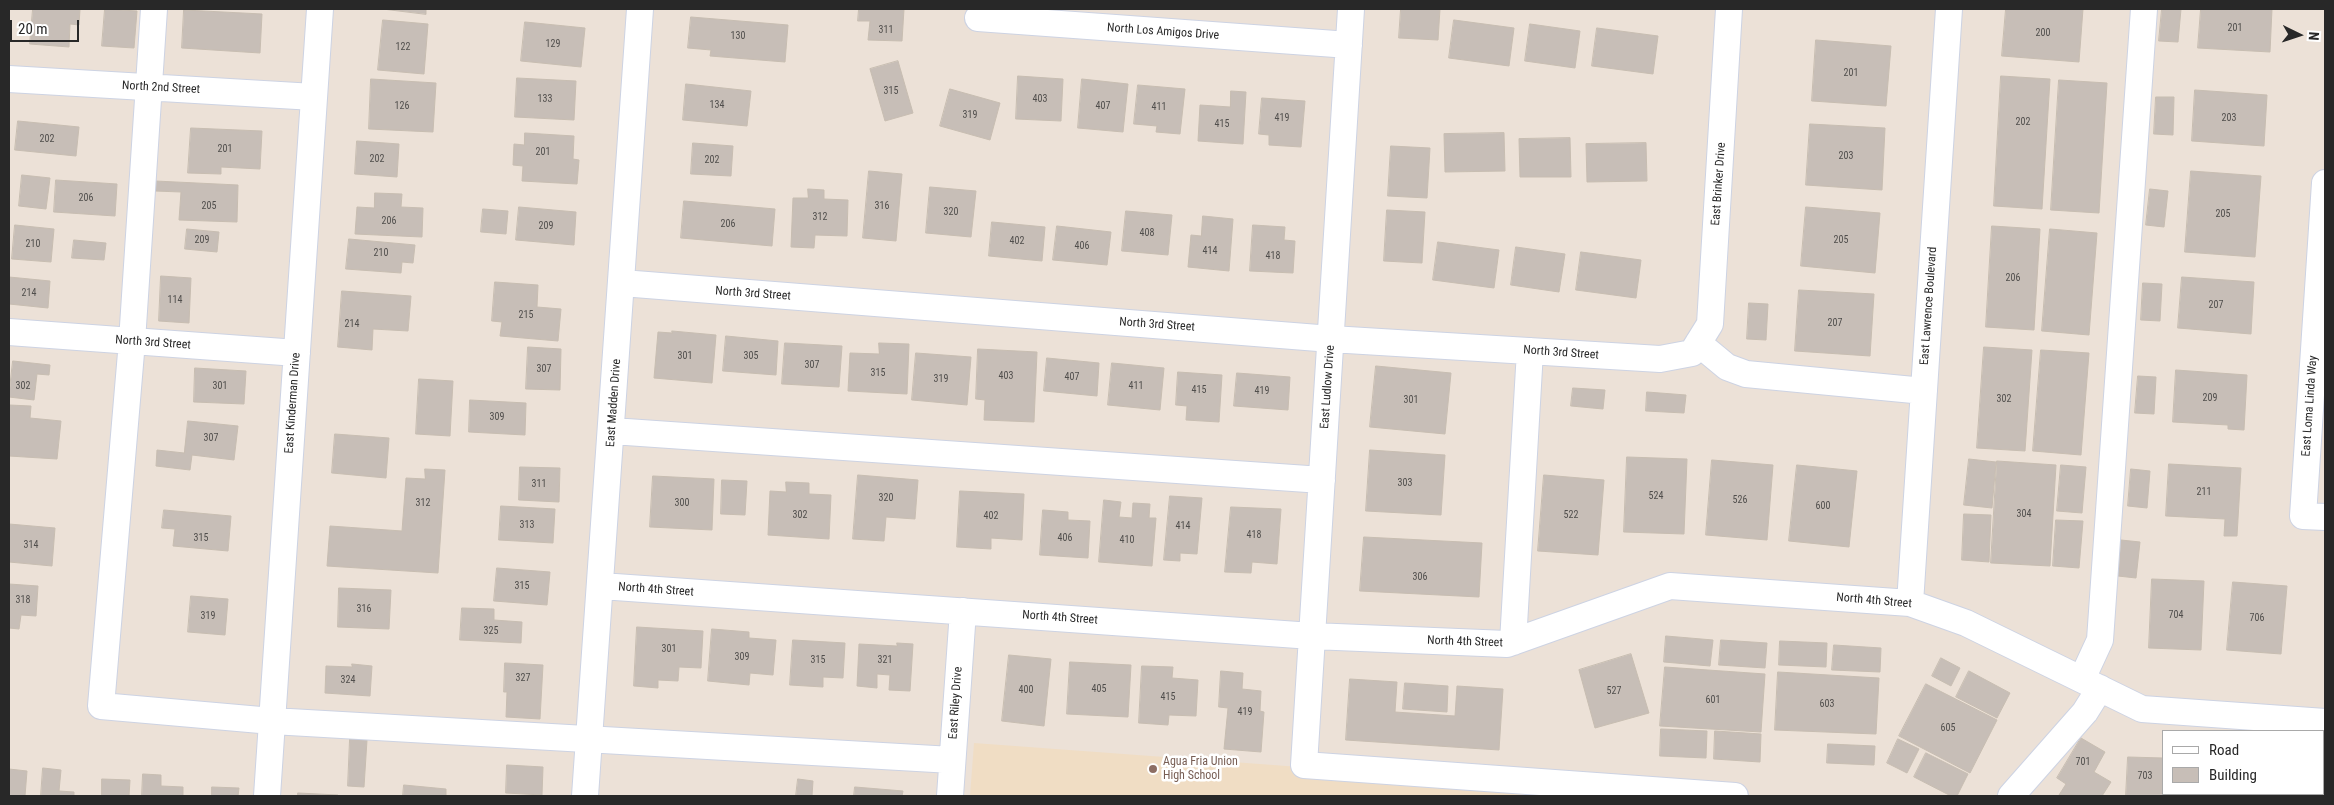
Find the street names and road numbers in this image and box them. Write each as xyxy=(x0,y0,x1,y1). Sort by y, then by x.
street label: North Los Amigos Drive xyxy=(1106,21,1220,43)
street label: North 2nd Street xyxy=(122,79,200,97)
street label: East Brinker Drive xyxy=(1709,142,1729,226)
street label: East Lawrence Boulevard xyxy=(1918,246,1940,366)
street label: North 3rd Street xyxy=(715,284,791,304)
street label: North 3rd Street xyxy=(1119,315,1195,335)
street label: North 3rd Street xyxy=(115,333,191,353)
street label: North 3rd Street xyxy=(1523,343,1599,363)
street label: East Ludlow Drive xyxy=(1318,345,1338,429)
street label: East Kinderman Drive xyxy=(282,352,304,454)
street label: East Loma Linda Way xyxy=(2299,355,2321,457)
street label: East Madden Drive xyxy=(604,358,624,448)
street label: North 4th Street xyxy=(618,580,694,600)
street label: North 4th Street xyxy=(1836,591,1912,611)
street label: North 4th Street xyxy=(1022,608,1098,628)
street label: North 4th Street xyxy=(1427,633,1503,651)
street label: East Riley Drive xyxy=(946,666,966,740)

